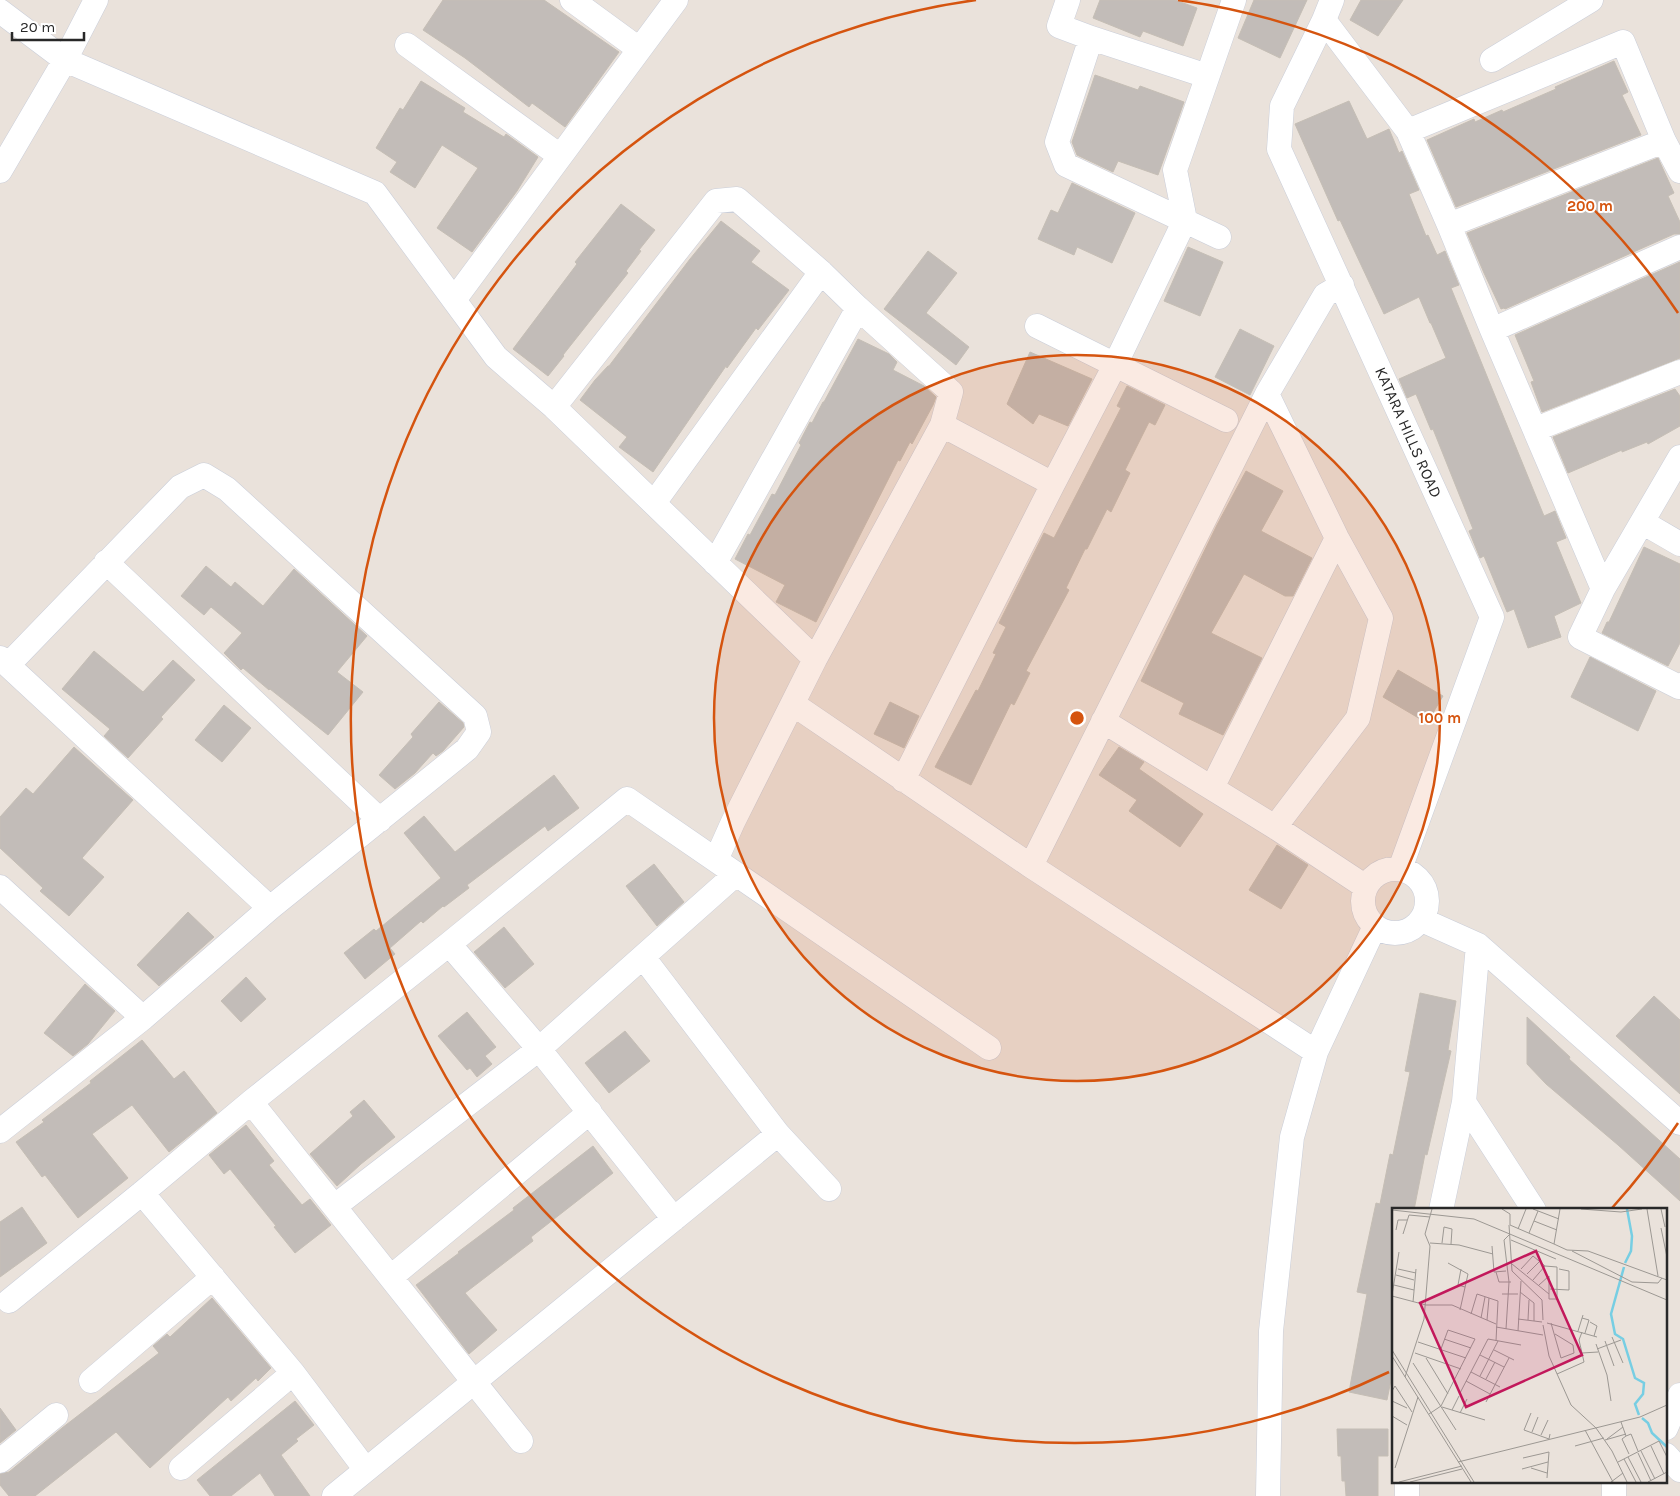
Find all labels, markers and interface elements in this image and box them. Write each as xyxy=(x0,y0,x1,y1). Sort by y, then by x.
scale bar xyxy=(12,10,85,42)
text: 20 m xyxy=(20,18,55,36)
text: 200 m xyxy=(1567,197,1613,215)
street label: KATARA HILLS ROAD xyxy=(1371,364,1446,501)
centre of rings xyxy=(1068,709,1086,727)
text: 100 m xyxy=(1419,709,1461,727)
inset map xyxy=(1392,1208,1668,1484)

